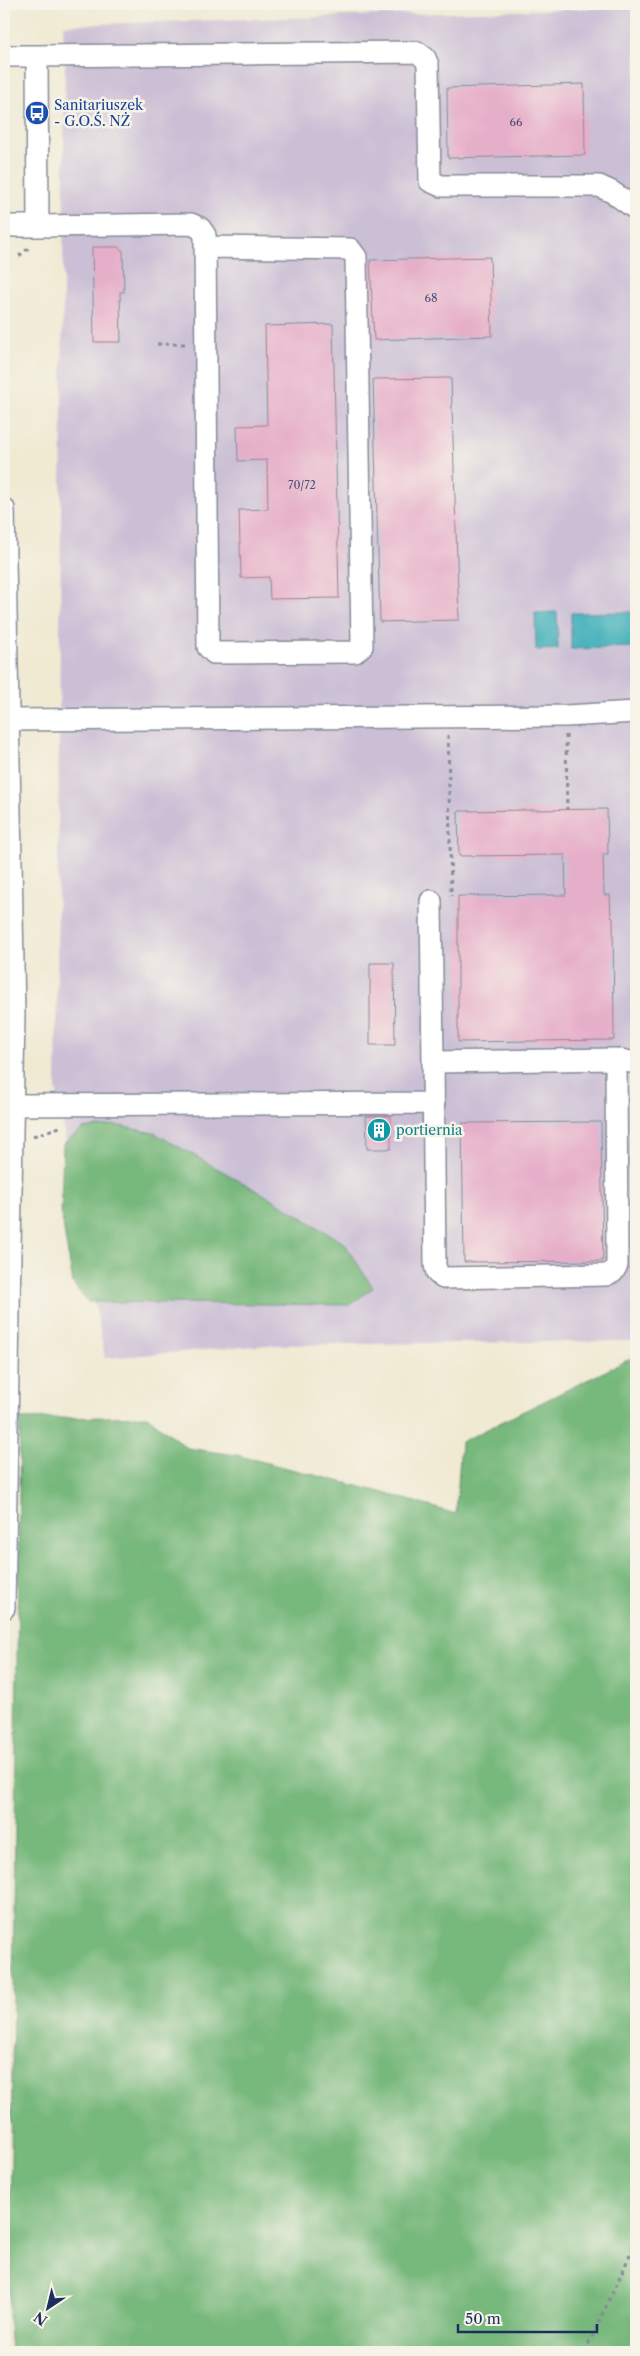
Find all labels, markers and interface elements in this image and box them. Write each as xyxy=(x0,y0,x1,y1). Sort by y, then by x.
place label: Sanitariuszek - G.O.Ś. NŻ xyxy=(54,96,144,130)
bus stop icon: Sanitariuszek - G.O.Ś. NŻ xyxy=(24,100,50,126)
house number: 66 xyxy=(510,115,523,129)
house number: 68 xyxy=(425,291,437,305)
house number: 70/72 xyxy=(288,478,316,492)
building icon: portiernia xyxy=(366,1117,392,1143)
place label: portiernia xyxy=(396,1121,463,1139)
north arrow xyxy=(22,2284,72,2334)
scale bar xyxy=(458,2301,596,2333)
text: N xyxy=(30,2308,51,2330)
text: 50 m xyxy=(465,2309,501,2328)

